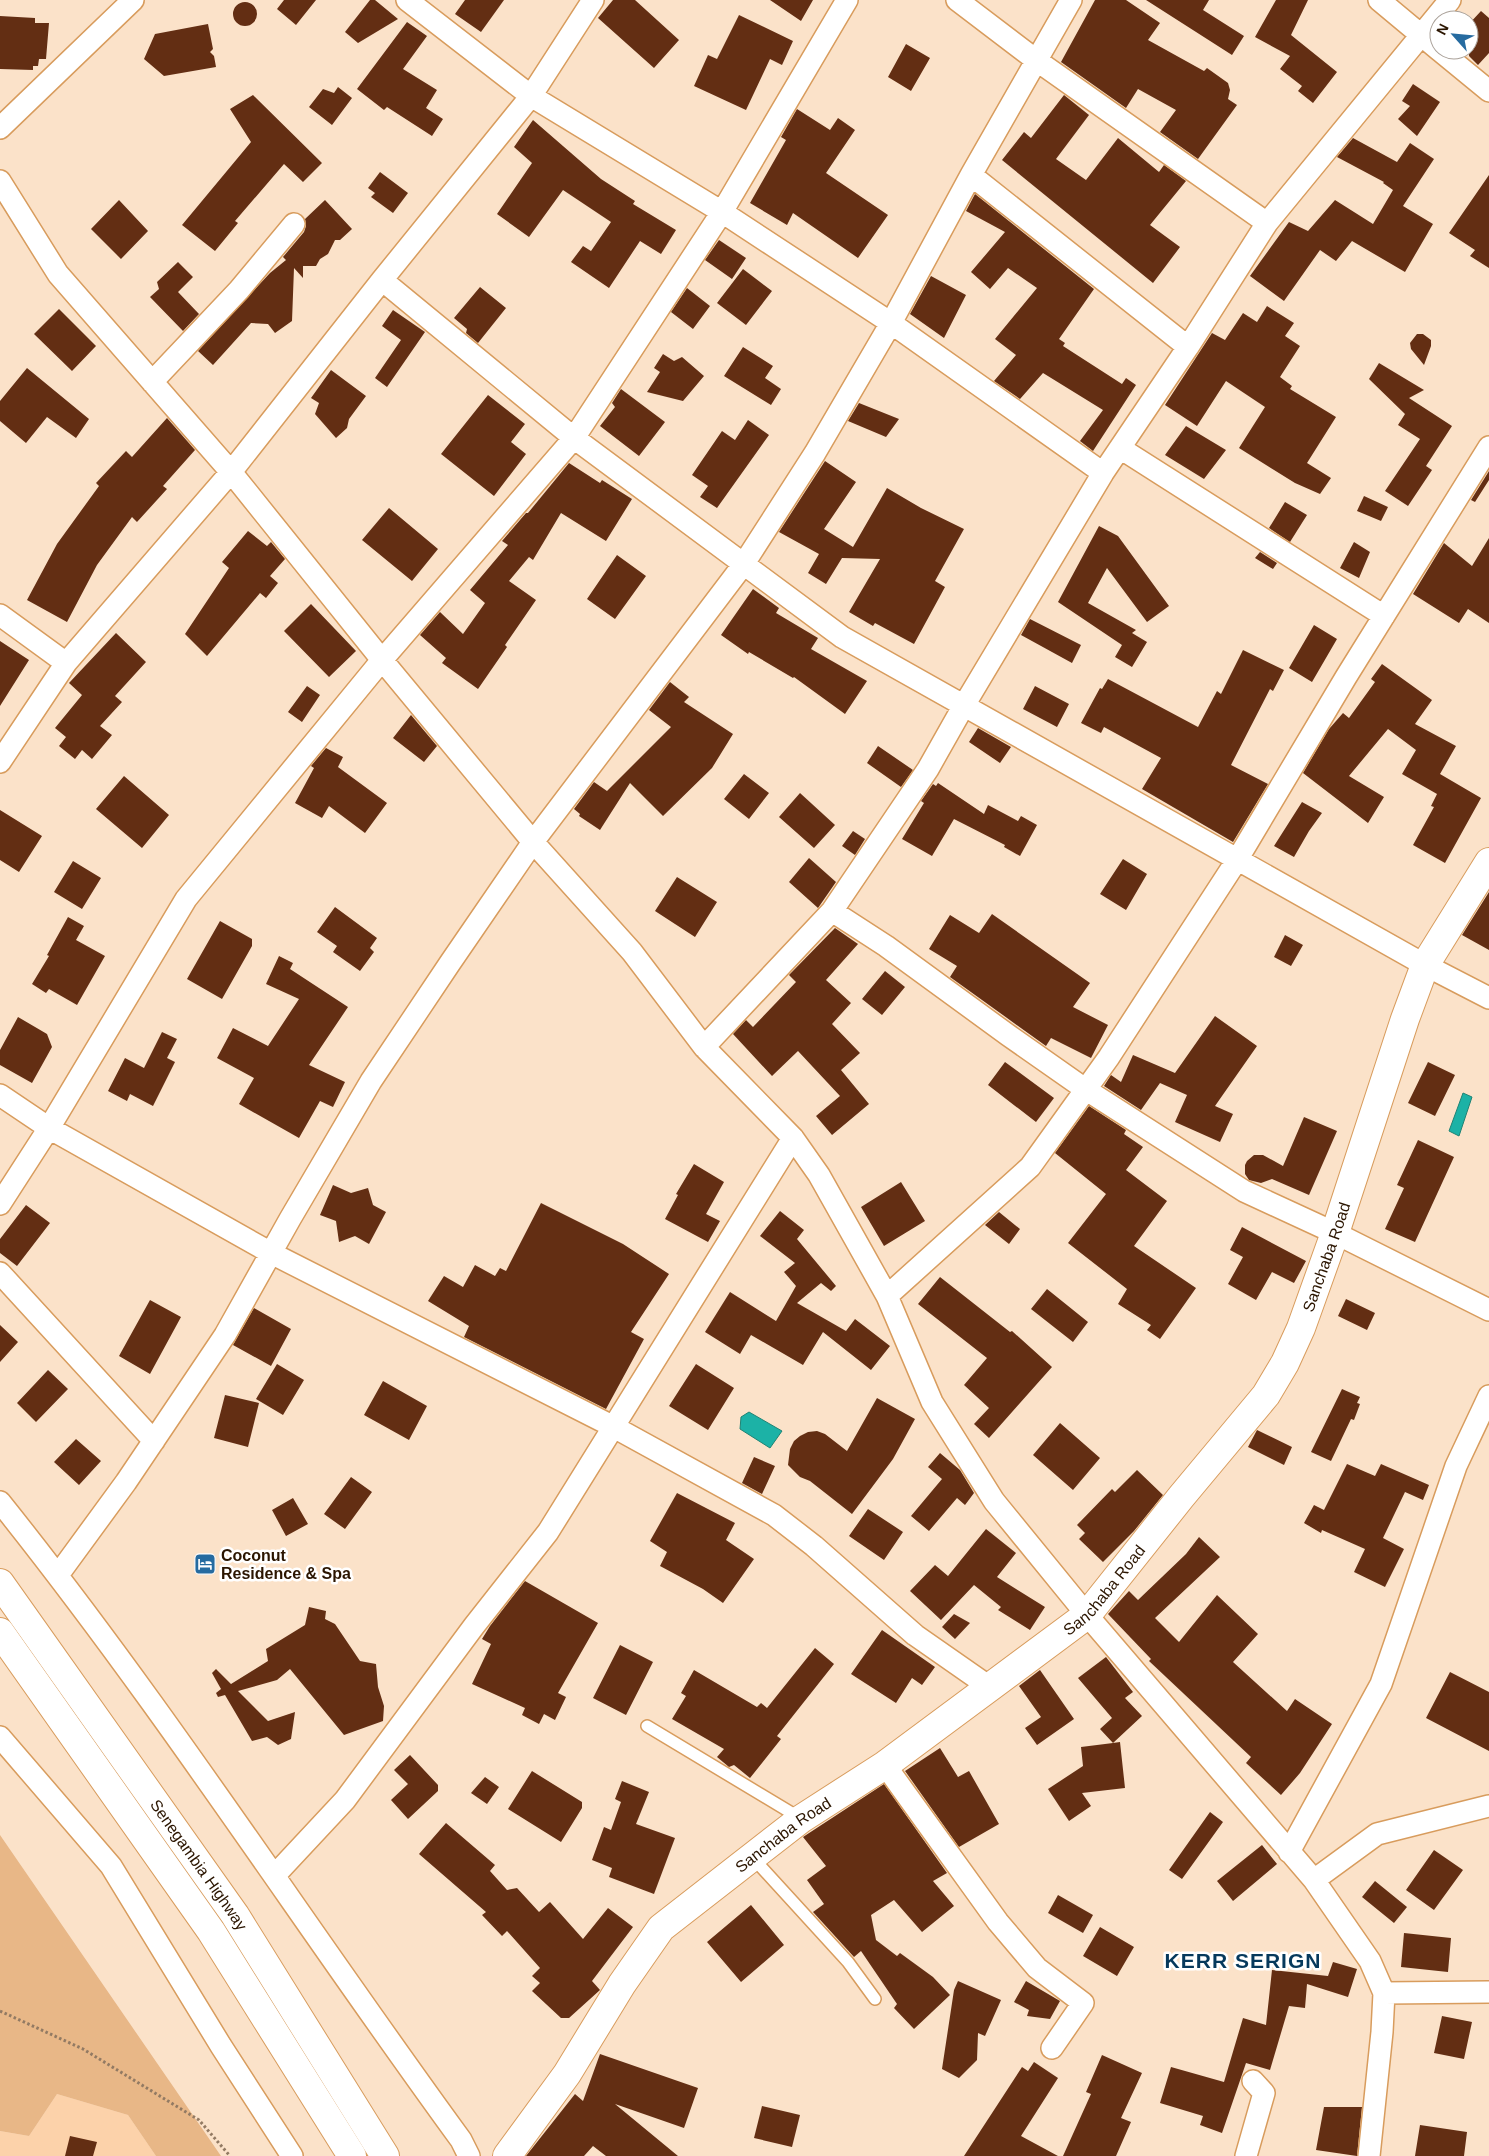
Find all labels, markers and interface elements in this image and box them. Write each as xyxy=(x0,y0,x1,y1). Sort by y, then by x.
north arrow xyxy=(1429,10,1479,60)
text: N xyxy=(1433,21,1452,37)
street label: Sanchaba Road xyxy=(1299,1200,1353,1314)
street label: Sanchaba Road xyxy=(1060,1541,1148,1638)
place label: Coconut Residence & Spa xyxy=(221,1547,351,1582)
hotel icon: Coconut Residence & Spa xyxy=(193,1552,217,1576)
street label: Sanchaba Road xyxy=(732,1794,834,1876)
street label: Senegambia Highway xyxy=(147,1796,251,1933)
district label: KERR SERIGN xyxy=(1165,1949,1321,1972)

